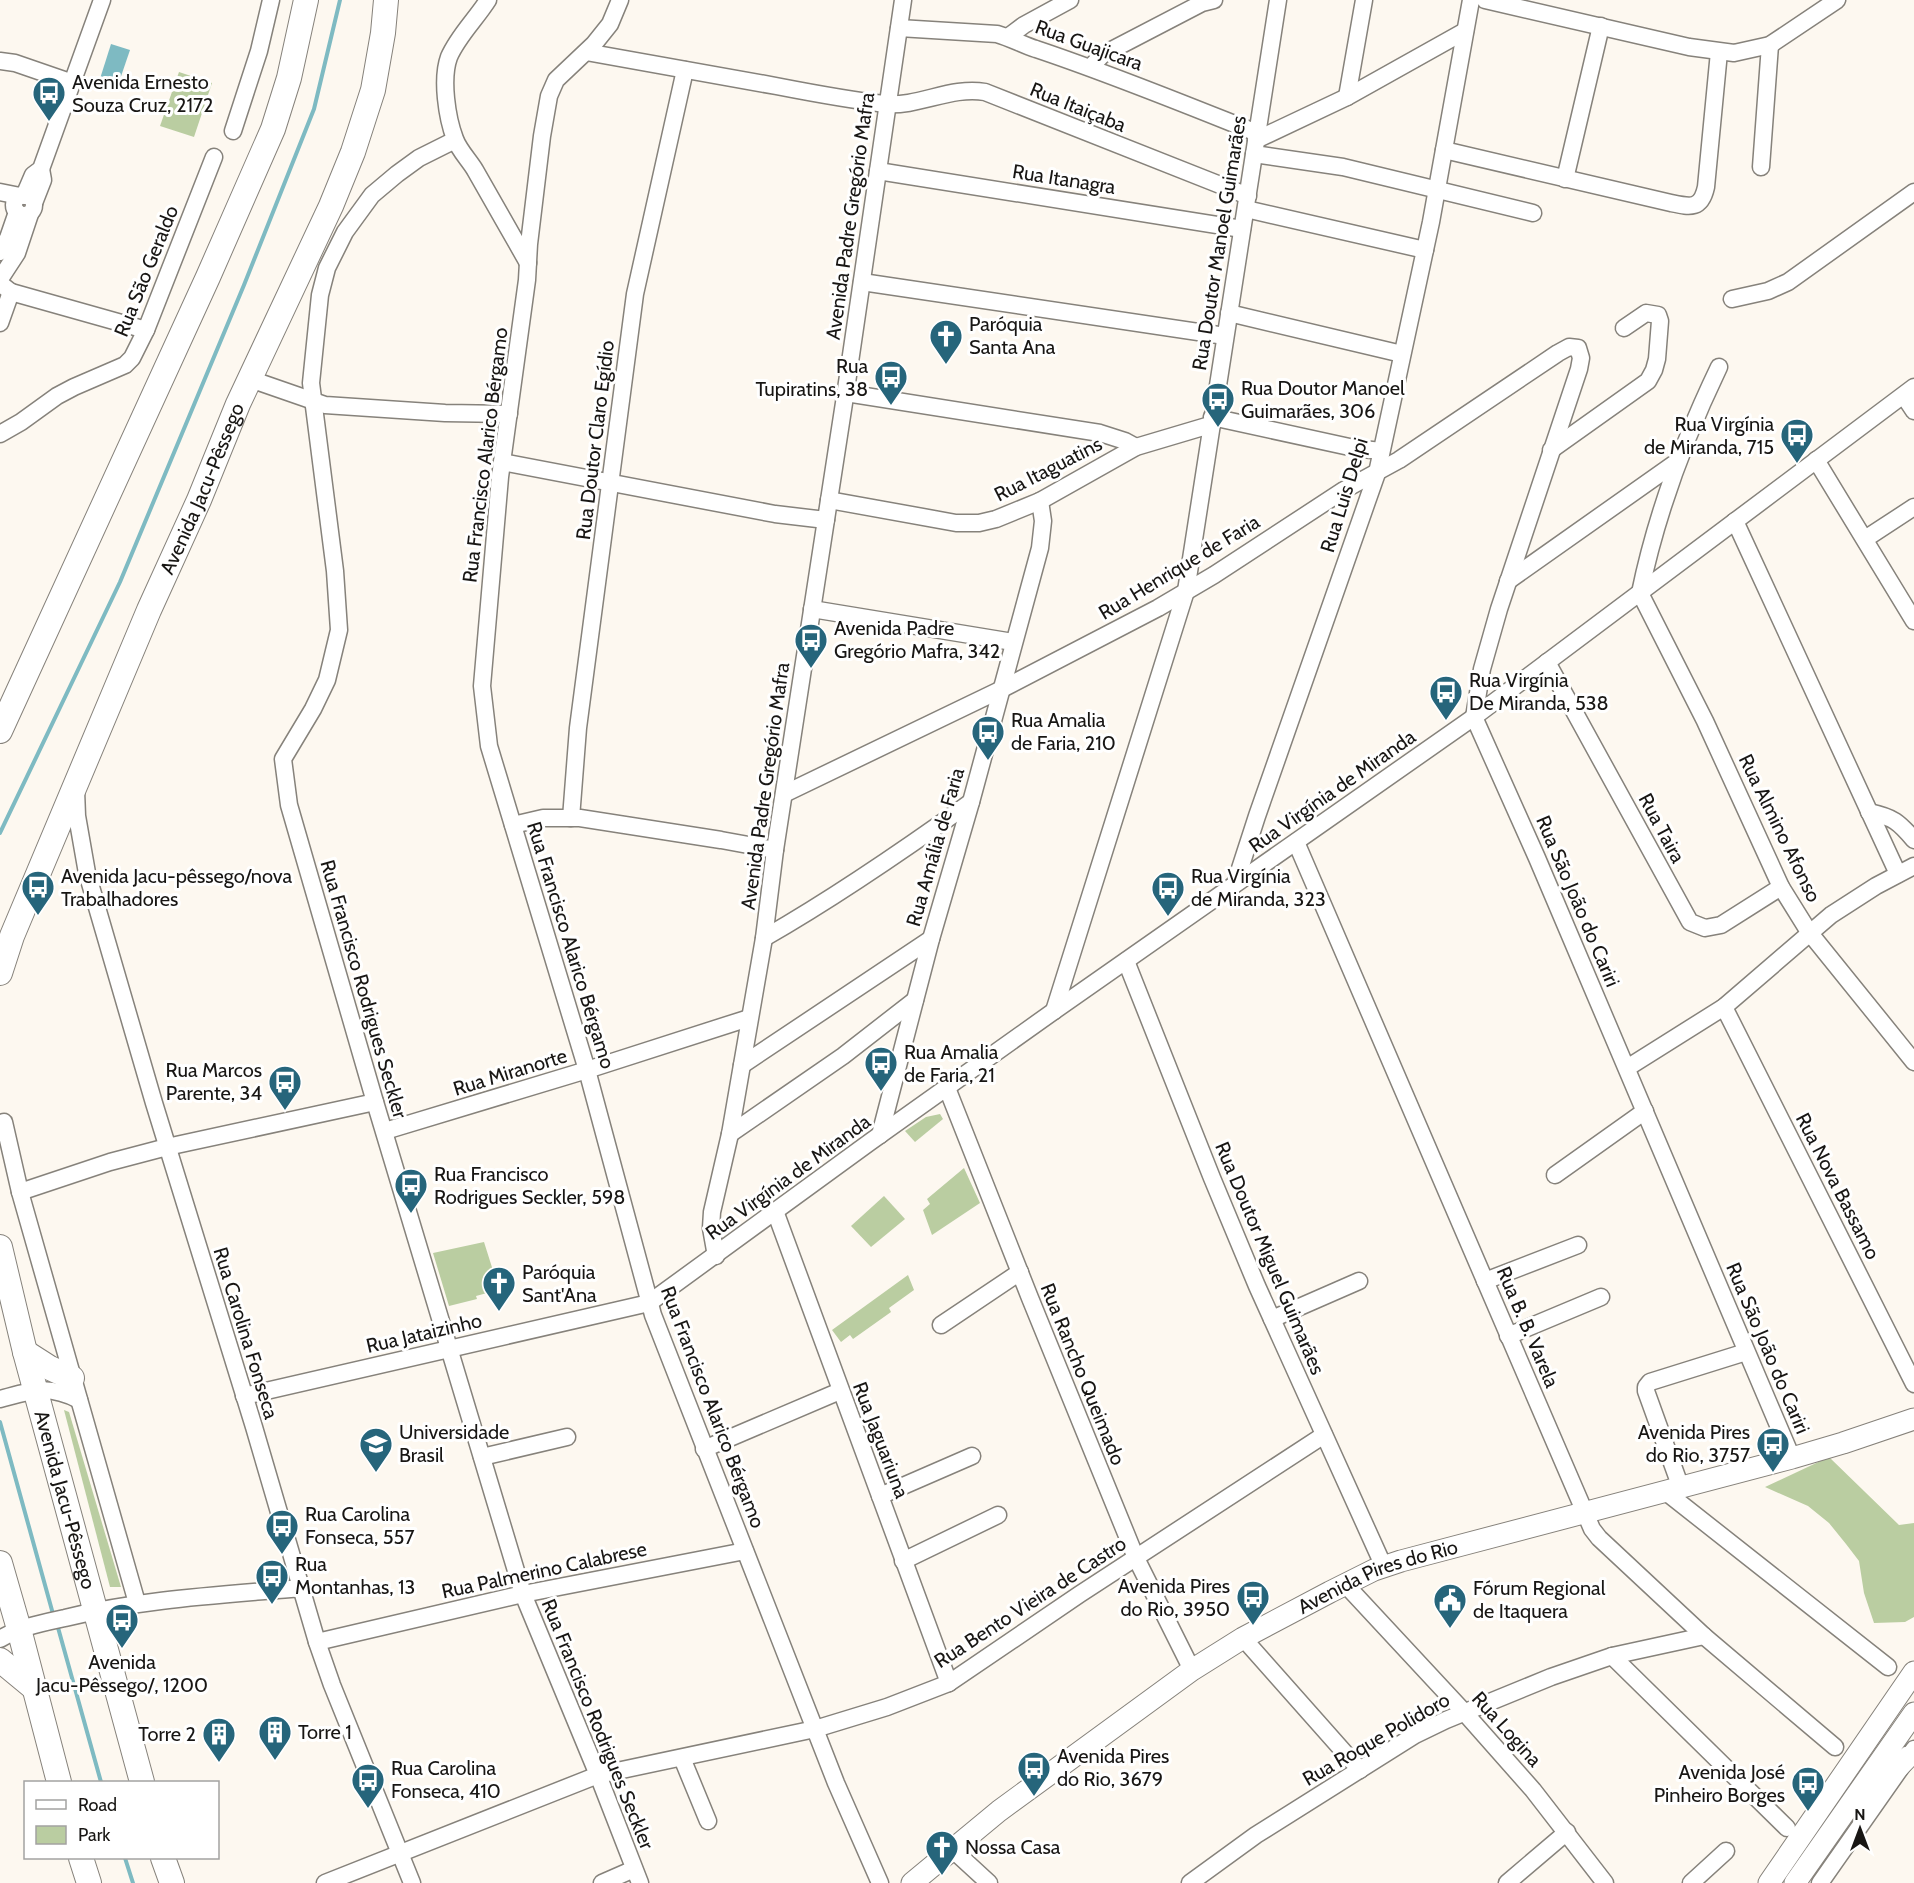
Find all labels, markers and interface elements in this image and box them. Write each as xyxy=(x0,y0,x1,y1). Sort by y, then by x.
street label: Rua Guajicara xyxy=(1032,14,1146,76)
place label: Avenida Ernesto Souza Cruz, 2172 xyxy=(72,70,213,117)
bus stop icon: Avenida Ernesto Souza Cruz, 2172 xyxy=(31,75,67,122)
street label: Rua Itaiçaba xyxy=(1027,77,1130,137)
street label: Avenida Padre Gregório Mafra xyxy=(821,90,879,341)
street label: Rua Doutor Manoel Guimarães xyxy=(1187,114,1251,372)
street label: Rua Itanagra xyxy=(1011,159,1118,199)
street label: Rua São Geraldo xyxy=(109,202,183,340)
place label: Paróquia Santa Ana xyxy=(969,312,1056,359)
church icon: Paróquia Santa Ana xyxy=(928,318,964,365)
street label: Rua Francisco Alarico Bérgamo xyxy=(457,326,513,584)
street label: Rua Doutor Claro Egídio xyxy=(571,339,619,541)
place label: Rua Tupiratins, 38 xyxy=(755,354,868,401)
bus stop icon: Rua Tupiratins, 38 xyxy=(873,359,909,406)
place label: Rua Doutor Manoel Guimarães, 306 xyxy=(1241,376,1405,423)
bus stop icon: Rua Doutor Manoel Guimarães, 306 xyxy=(1200,381,1236,428)
street label: Avenida Jacu-Pêssego xyxy=(155,399,249,578)
place label: Rua Virgínia de Miranda, 715 xyxy=(1644,412,1774,459)
bus stop icon: Rua Virgínia de Miranda, 715 xyxy=(1779,417,1815,464)
street label: Rua Itaguatins xyxy=(990,432,1106,506)
street label: Rua Luis Delpi xyxy=(1315,435,1373,555)
street label: Rua Henrique de Faria xyxy=(1094,509,1264,625)
place label: Avenida Padre Gregório Mafra, 342 xyxy=(834,616,1000,663)
bus stop icon: Avenida Padre Gregório Mafra, 342 xyxy=(793,622,829,669)
street label: Avenida Padre Gregório Mafra xyxy=(736,660,794,911)
place label: Rua Virgínia De Miranda, 538 xyxy=(1469,668,1609,715)
bus stop icon: Rua Virgínia De Miranda, 538 xyxy=(1428,674,1464,721)
place label: Rua Amalia de Faria, 210 xyxy=(1011,708,1116,755)
bus stop icon: Rua Amalia de Faria, 210 xyxy=(970,714,1006,761)
street label: Rua Virgínia de Miranda xyxy=(1244,724,1420,858)
street label: Rua Almino Afonso xyxy=(1734,750,1826,906)
street label: Rua Amália de Faria xyxy=(901,765,969,929)
street label: Rua Taira xyxy=(1634,789,1690,867)
street label: Rua São João do Cariri xyxy=(1531,812,1625,990)
street label: Rua Francisco Alarico Bérgamo xyxy=(522,819,620,1071)
street label: Rua Francisco Rodrigues Seckler xyxy=(316,857,413,1122)
place label: Avenida Jacu-pêssego/nova Trabalhadores xyxy=(61,864,292,911)
place label: Rua Virgínia de Miranda, 323 xyxy=(1191,864,1326,911)
bus stop icon: Avenida Jacu-pêssego/nova Trabalhadores xyxy=(20,869,56,916)
bus stop icon: Rua Virgínia de Miranda, 323 xyxy=(1150,870,1186,917)
place label: Rua Amalia de Faria, 21 xyxy=(904,1040,999,1087)
street label: Rua Miranorte xyxy=(450,1043,570,1101)
bus stop icon: Rua Amalia de Faria, 21 xyxy=(863,1045,899,1092)
place label: Rua Marcos Parente, 34 xyxy=(166,1058,262,1105)
bus stop icon: Rua Marcos Parente, 34 xyxy=(267,1064,303,1111)
street label: Rua Virgínia de Miranda xyxy=(701,1109,875,1245)
street label: Rua Nova Bassamo xyxy=(1791,1109,1885,1263)
street label: Rua Doutor Miguel Guimarães xyxy=(1210,1138,1330,1378)
place label: Rua Francisco Rodrigues Seckler, 598 xyxy=(434,1162,625,1209)
bus stop icon: Rua Francisco Rodrigues Seckler, 598 xyxy=(393,1167,429,1214)
street label: Rua Carolina Fonseca xyxy=(208,1244,284,1422)
street label: Rua São João do Cariri xyxy=(1721,1259,1815,1437)
place label: Paróquia Sant'Ana xyxy=(522,1260,597,1307)
street label: Rua B. B. Varela xyxy=(1492,1263,1564,1392)
church icon: Paróquia Sant'Ana xyxy=(481,1265,517,1312)
street label: Rua Rancho Queimado xyxy=(1036,1280,1130,1468)
street label: Rua Francisco Alarico Bérgamo xyxy=(656,1283,770,1531)
street label: Rua Jataizinho xyxy=(364,1308,484,1358)
street label: Rua Jaguariuna xyxy=(848,1378,914,1502)
street label: Avenida Jacu-Pêssego xyxy=(29,1408,101,1592)
place label: Universidade Brasil xyxy=(399,1420,509,1467)
place label: Avenida Pires do Rio, 3757 xyxy=(1638,1420,1750,1467)
school or university icon: Universidade Brasil xyxy=(358,1426,394,1473)
bus stop icon: Avenida Pires do Rio, 3757 xyxy=(1755,1426,1791,1473)
place label: Rua Carolina Fonseca, 557 xyxy=(305,1502,414,1549)
bus stop icon: Rua Carolina Fonseca, 557 xyxy=(264,1508,300,1555)
street label: Rua Bento Vieira de Castro xyxy=(930,1531,1130,1673)
street label: Avenida Pires do Rio xyxy=(1294,1535,1460,1619)
street label: Rua Palmerino Calabrese xyxy=(439,1537,649,1603)
place label: Rua Montanhas, 13 xyxy=(295,1552,415,1599)
bus stop icon: Rua Montanhas, 13 xyxy=(254,1558,290,1605)
place label: Avenida Pires do Rio, 3950 xyxy=(1118,1574,1230,1621)
place label: Fórum Regional de Itaquera xyxy=(1473,1576,1606,1623)
bus stop icon: Avenida Pires do Rio, 3950 xyxy=(1235,1579,1271,1626)
public building icon: Fórum Regional de Itaquera xyxy=(1432,1582,1468,1629)
street label: Rua Francisco Rodrigues Seckler xyxy=(537,1595,660,1853)
bus stop icon: Avenida Jacu-Pêssego/, 1200 xyxy=(104,1602,140,1649)
place label: Avenida Jacu-Pêssego/, 1200 xyxy=(35,1650,208,1697)
street label: Rua Roque Polidoro xyxy=(1298,1687,1454,1791)
street label: Rua Logina xyxy=(1467,1687,1547,1772)
building icon: Torre 1 xyxy=(257,1714,293,1761)
building icon: Torre 2 xyxy=(201,1716,237,1763)
place label: Torre 1 xyxy=(298,1720,352,1744)
place label: Torre 2 xyxy=(138,1722,196,1746)
place label: Avenida Pires do Rio, 3679 xyxy=(1057,1744,1169,1791)
bus stop icon: Avenida Pires do Rio, 3679 xyxy=(1016,1750,1052,1797)
place label: Rua Carolina Fonseca, 410 xyxy=(391,1756,501,1803)
place label: Avenida José Pinheiro Borges xyxy=(1654,1760,1785,1807)
bus stop icon: Rua Carolina Fonseca, 410 xyxy=(350,1762,386,1809)
bus stop icon: Avenida José Pinheiro Borges xyxy=(1790,1765,1826,1812)
legend xyxy=(24,1781,219,1859)
text: Road xyxy=(78,1794,117,1816)
north arrow xyxy=(1830,1799,1890,1859)
text: N xyxy=(1854,1805,1866,1824)
text: Park xyxy=(78,1824,111,1846)
church icon: Nossa Casa xyxy=(924,1829,960,1876)
place label: Nossa Casa xyxy=(965,1835,1061,1859)

